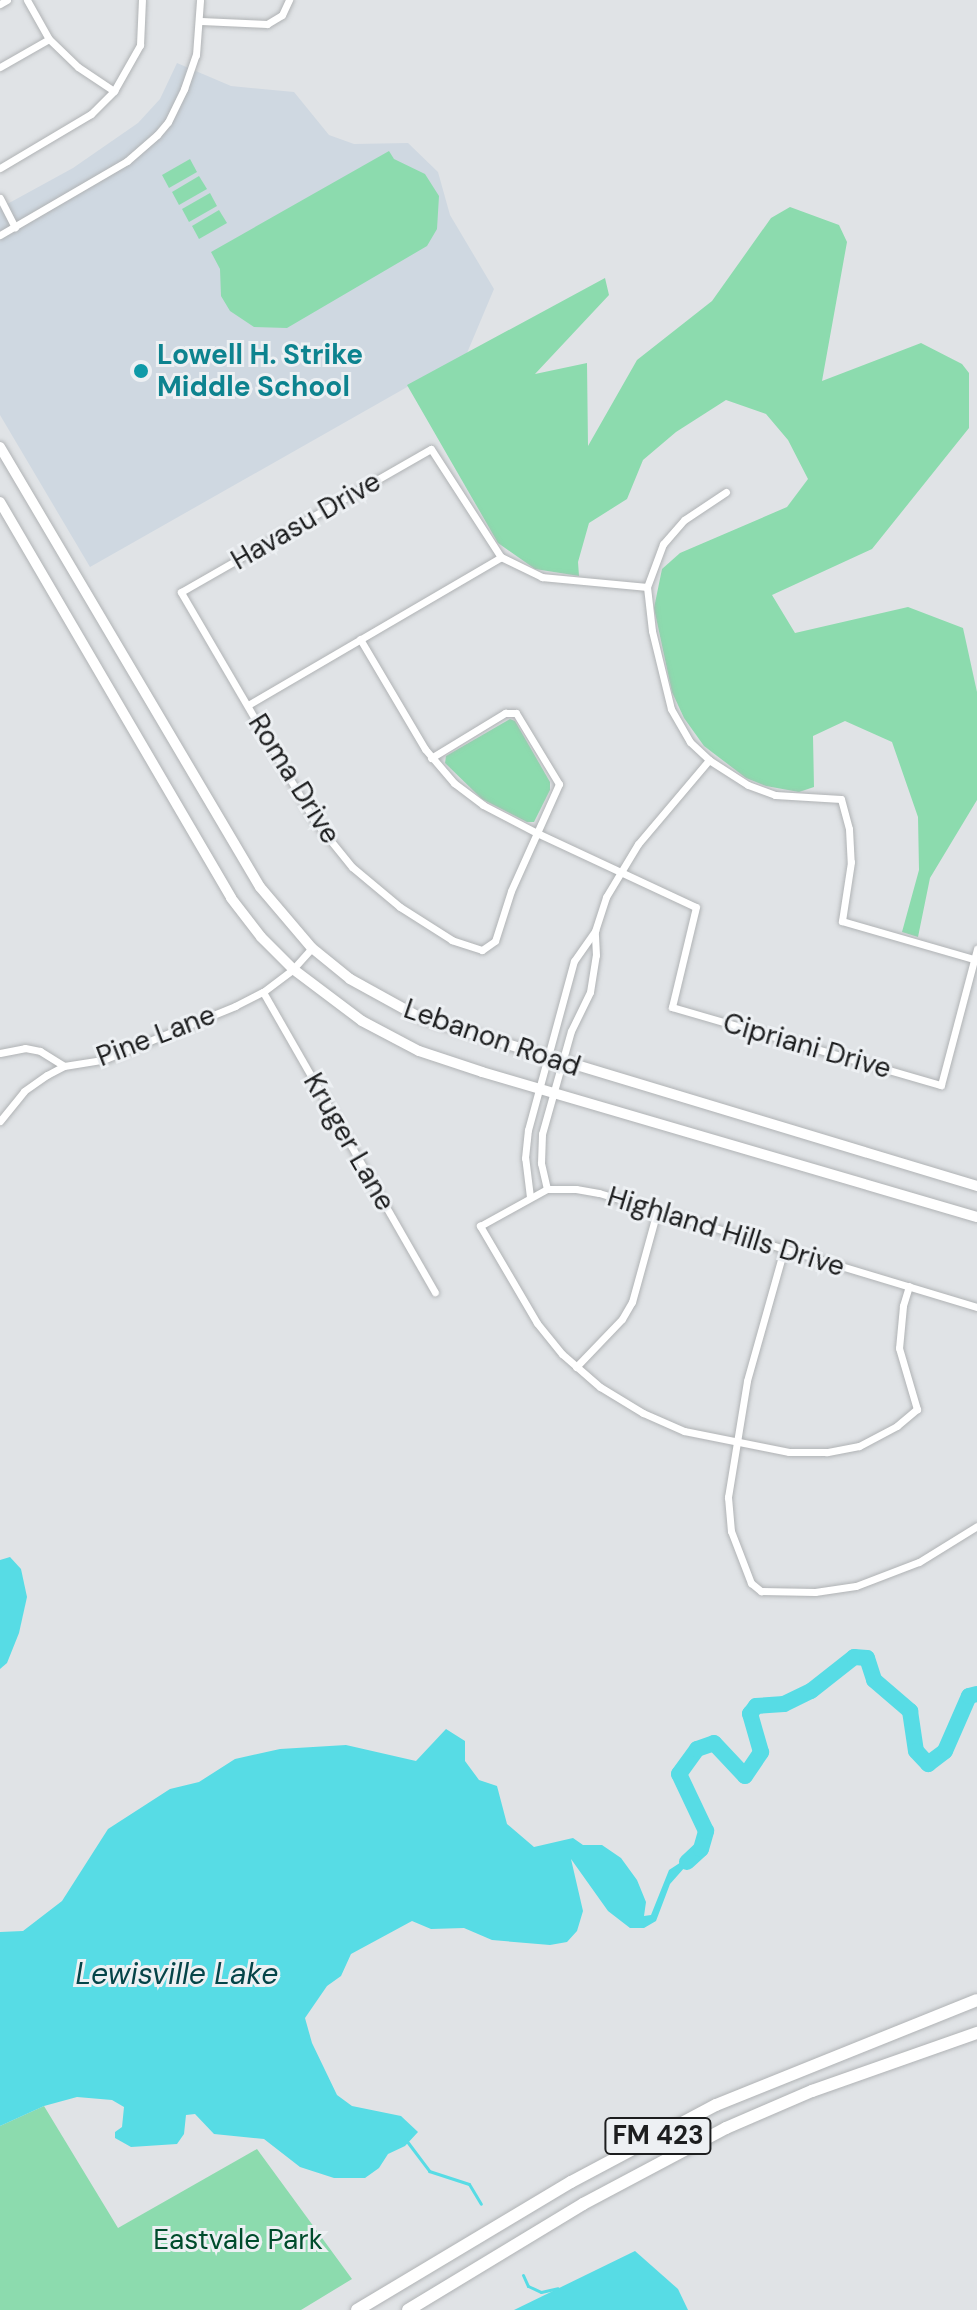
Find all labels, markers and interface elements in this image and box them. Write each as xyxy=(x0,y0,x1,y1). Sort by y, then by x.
place label: Lowell H. Strike Middle School xyxy=(157,338,363,404)
marker: Lowell H. Strike Middle School xyxy=(132,362,150,380)
street label: Havasu Drive xyxy=(225,465,387,577)
street label: Roma Drive xyxy=(241,708,347,850)
street label: Lebanon Road xyxy=(399,992,585,1084)
street label: Pine Lane xyxy=(92,998,220,1074)
street label: Cipriani Drive xyxy=(719,1006,895,1086)
street label: Kruger Lane xyxy=(296,1067,402,1217)
street label: Highland Hills Drive xyxy=(603,1180,849,1284)
water label: Lewisville Lake xyxy=(76,1956,278,1992)
road number: FM 423 xyxy=(604,2114,712,2158)
park label: Eastvale Park xyxy=(153,2223,323,2257)

